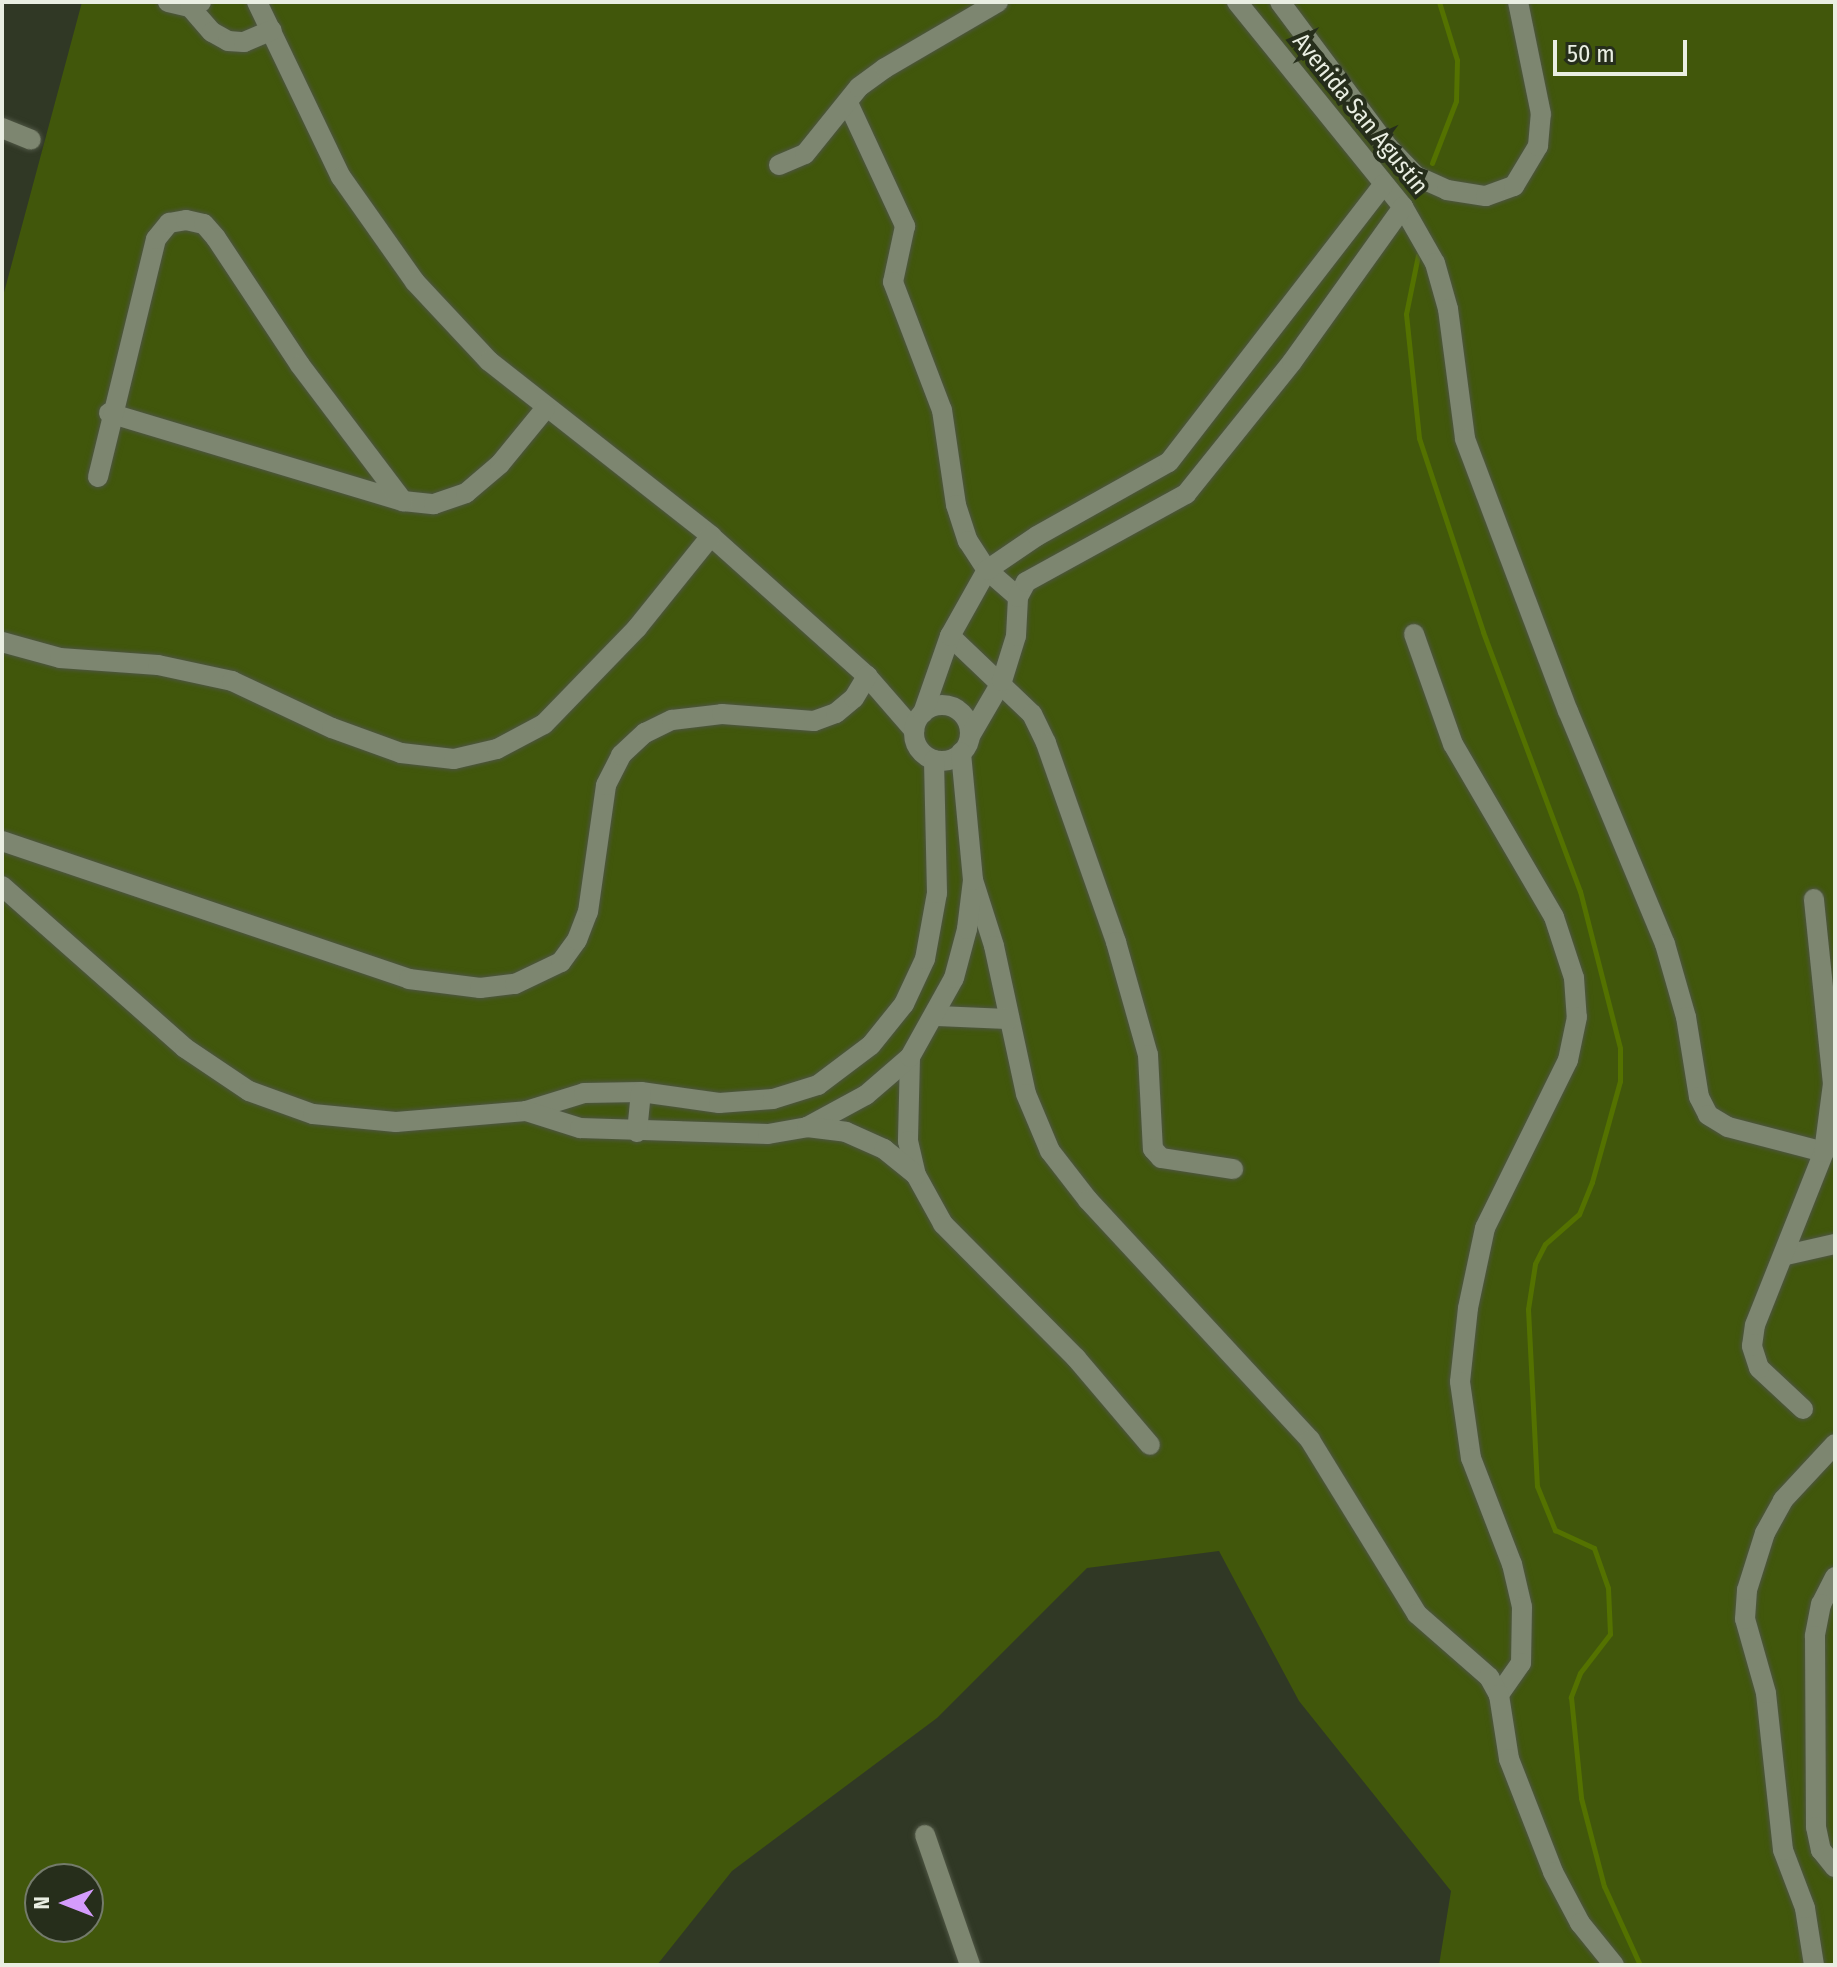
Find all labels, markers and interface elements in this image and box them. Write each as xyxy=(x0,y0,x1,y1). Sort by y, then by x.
scale bar xyxy=(1557,24,1691,74)
street label: Avenida San Agustín xyxy=(1286,28,1434,200)
text: 50 m xyxy=(1567,40,1615,68)
north arrow xyxy=(24,1863,104,1943)
text: N xyxy=(28,1896,55,1910)

